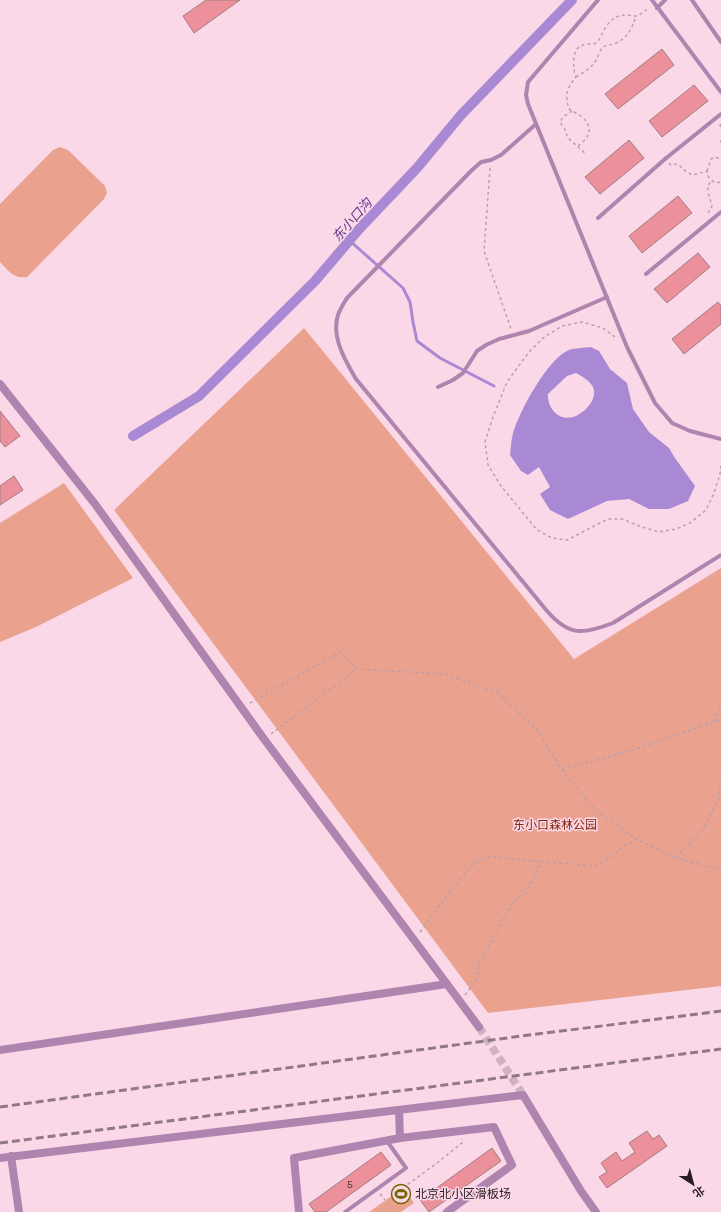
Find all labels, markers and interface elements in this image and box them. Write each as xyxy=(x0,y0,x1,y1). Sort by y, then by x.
water label: 东小口沟 xyxy=(329,194,376,245)
park label: 东小口森林公园 xyxy=(513,818,597,832)
north arrow xyxy=(673,1164,713,1204)
house number: 5 xyxy=(347,1179,353,1191)
sports icon: 北京北小区滑板场 xyxy=(390,1183,412,1205)
text: 北 xyxy=(690,1183,707,1200)
place label: 北京北小区滑板场 xyxy=(415,1187,511,1201)

